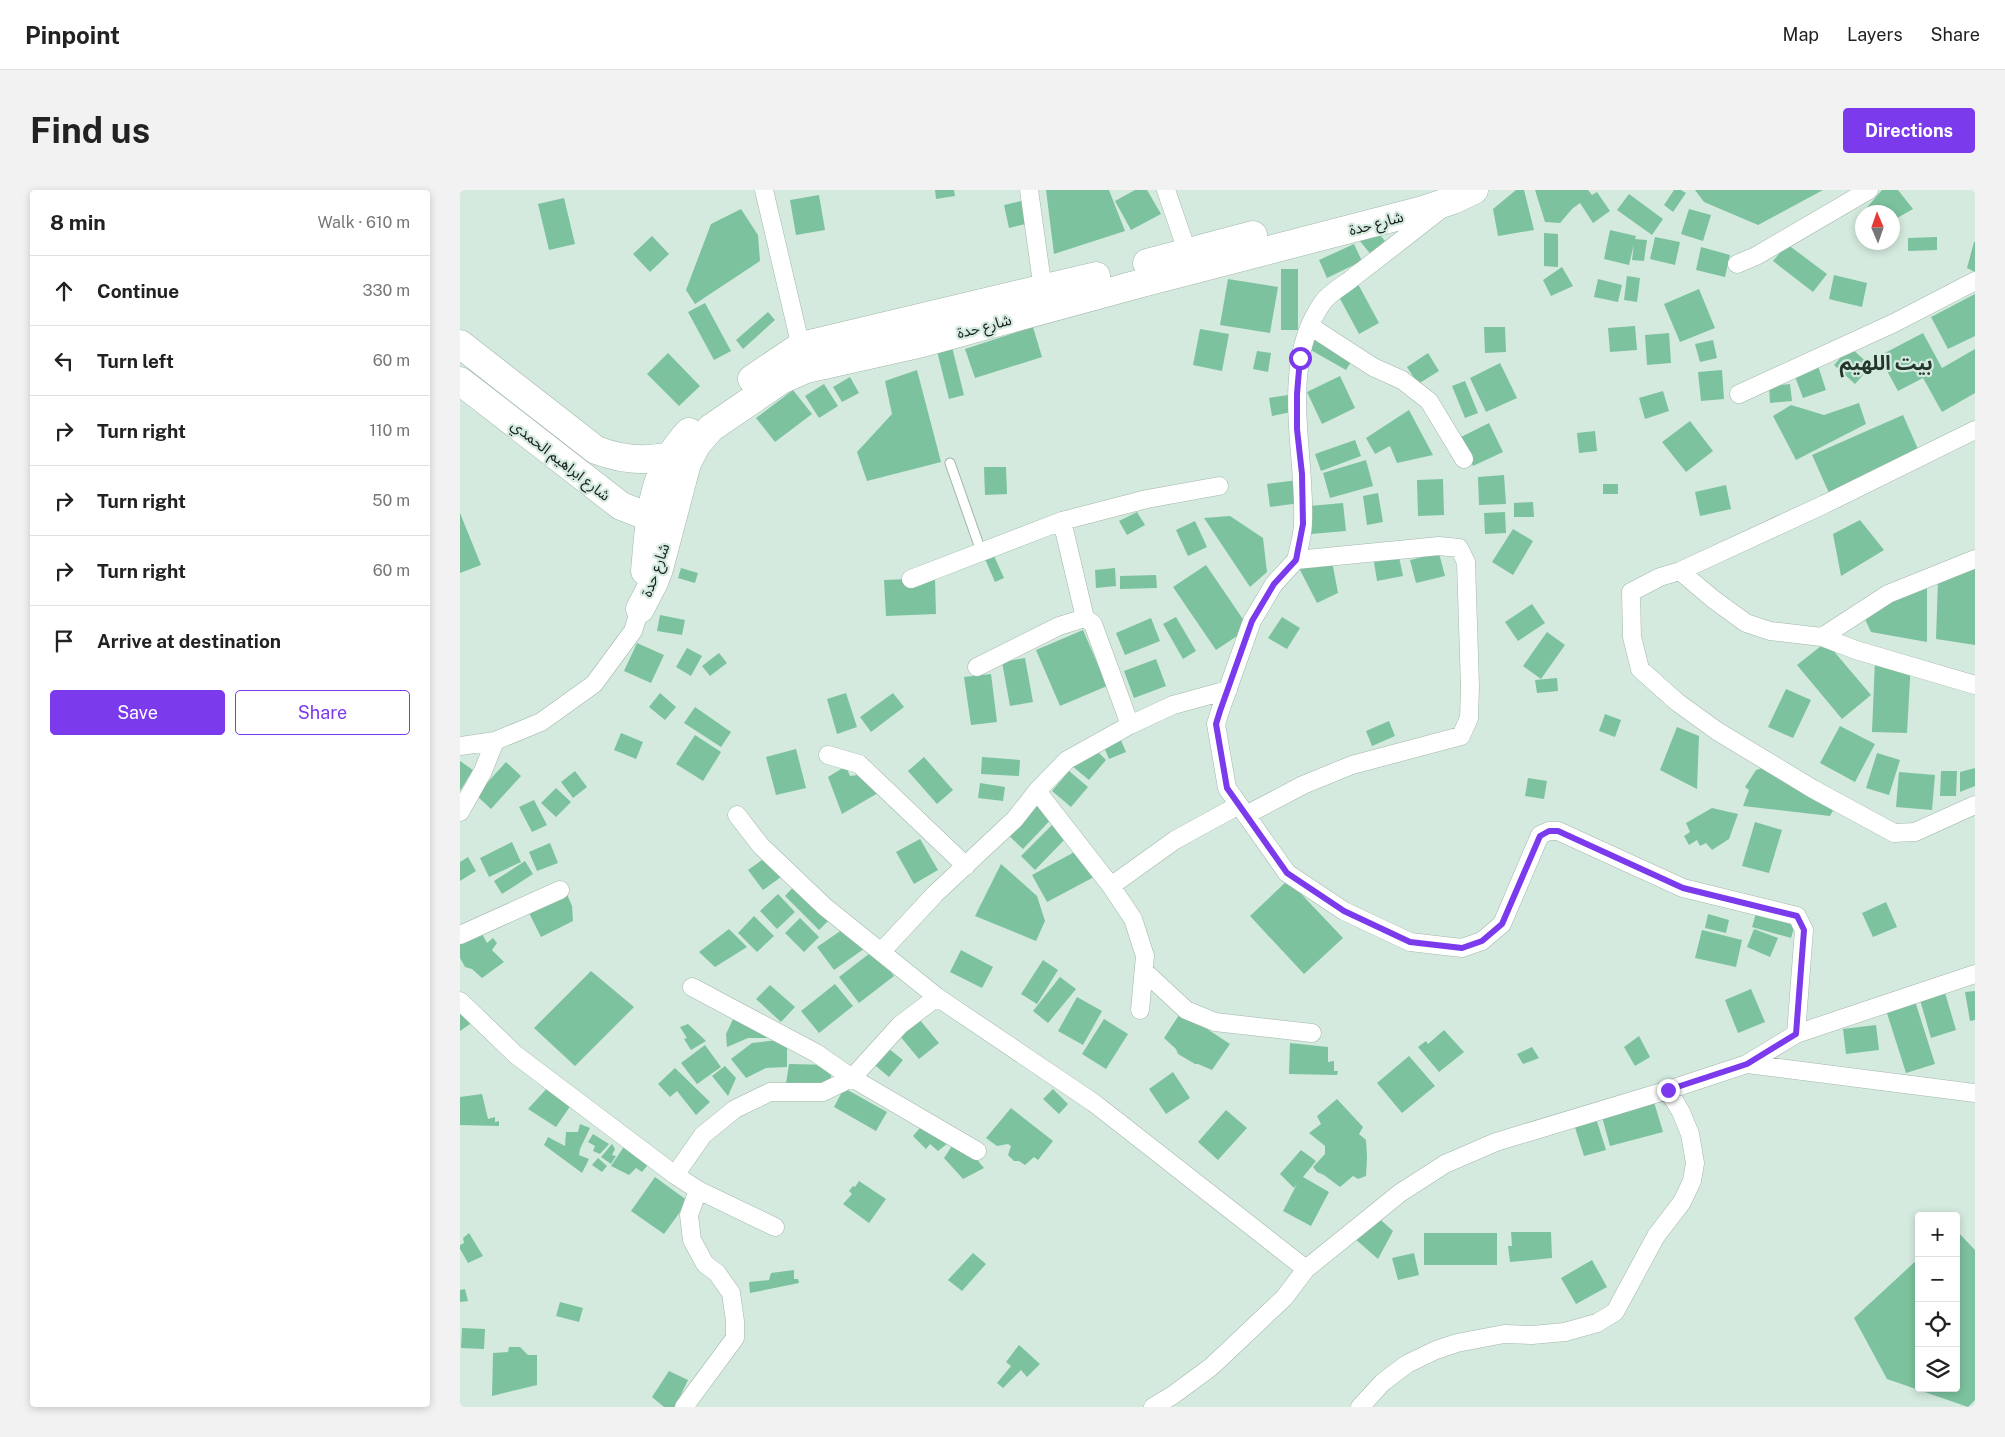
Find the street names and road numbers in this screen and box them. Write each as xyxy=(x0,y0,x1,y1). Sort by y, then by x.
street label: شارع حدة xyxy=(1347,208,1406,242)
street label: شارع حدة xyxy=(955,311,1014,345)
street label: شارع ابراهيم الحمدي xyxy=(506,416,614,507)
street label: شارع حدة xyxy=(637,541,676,600)

